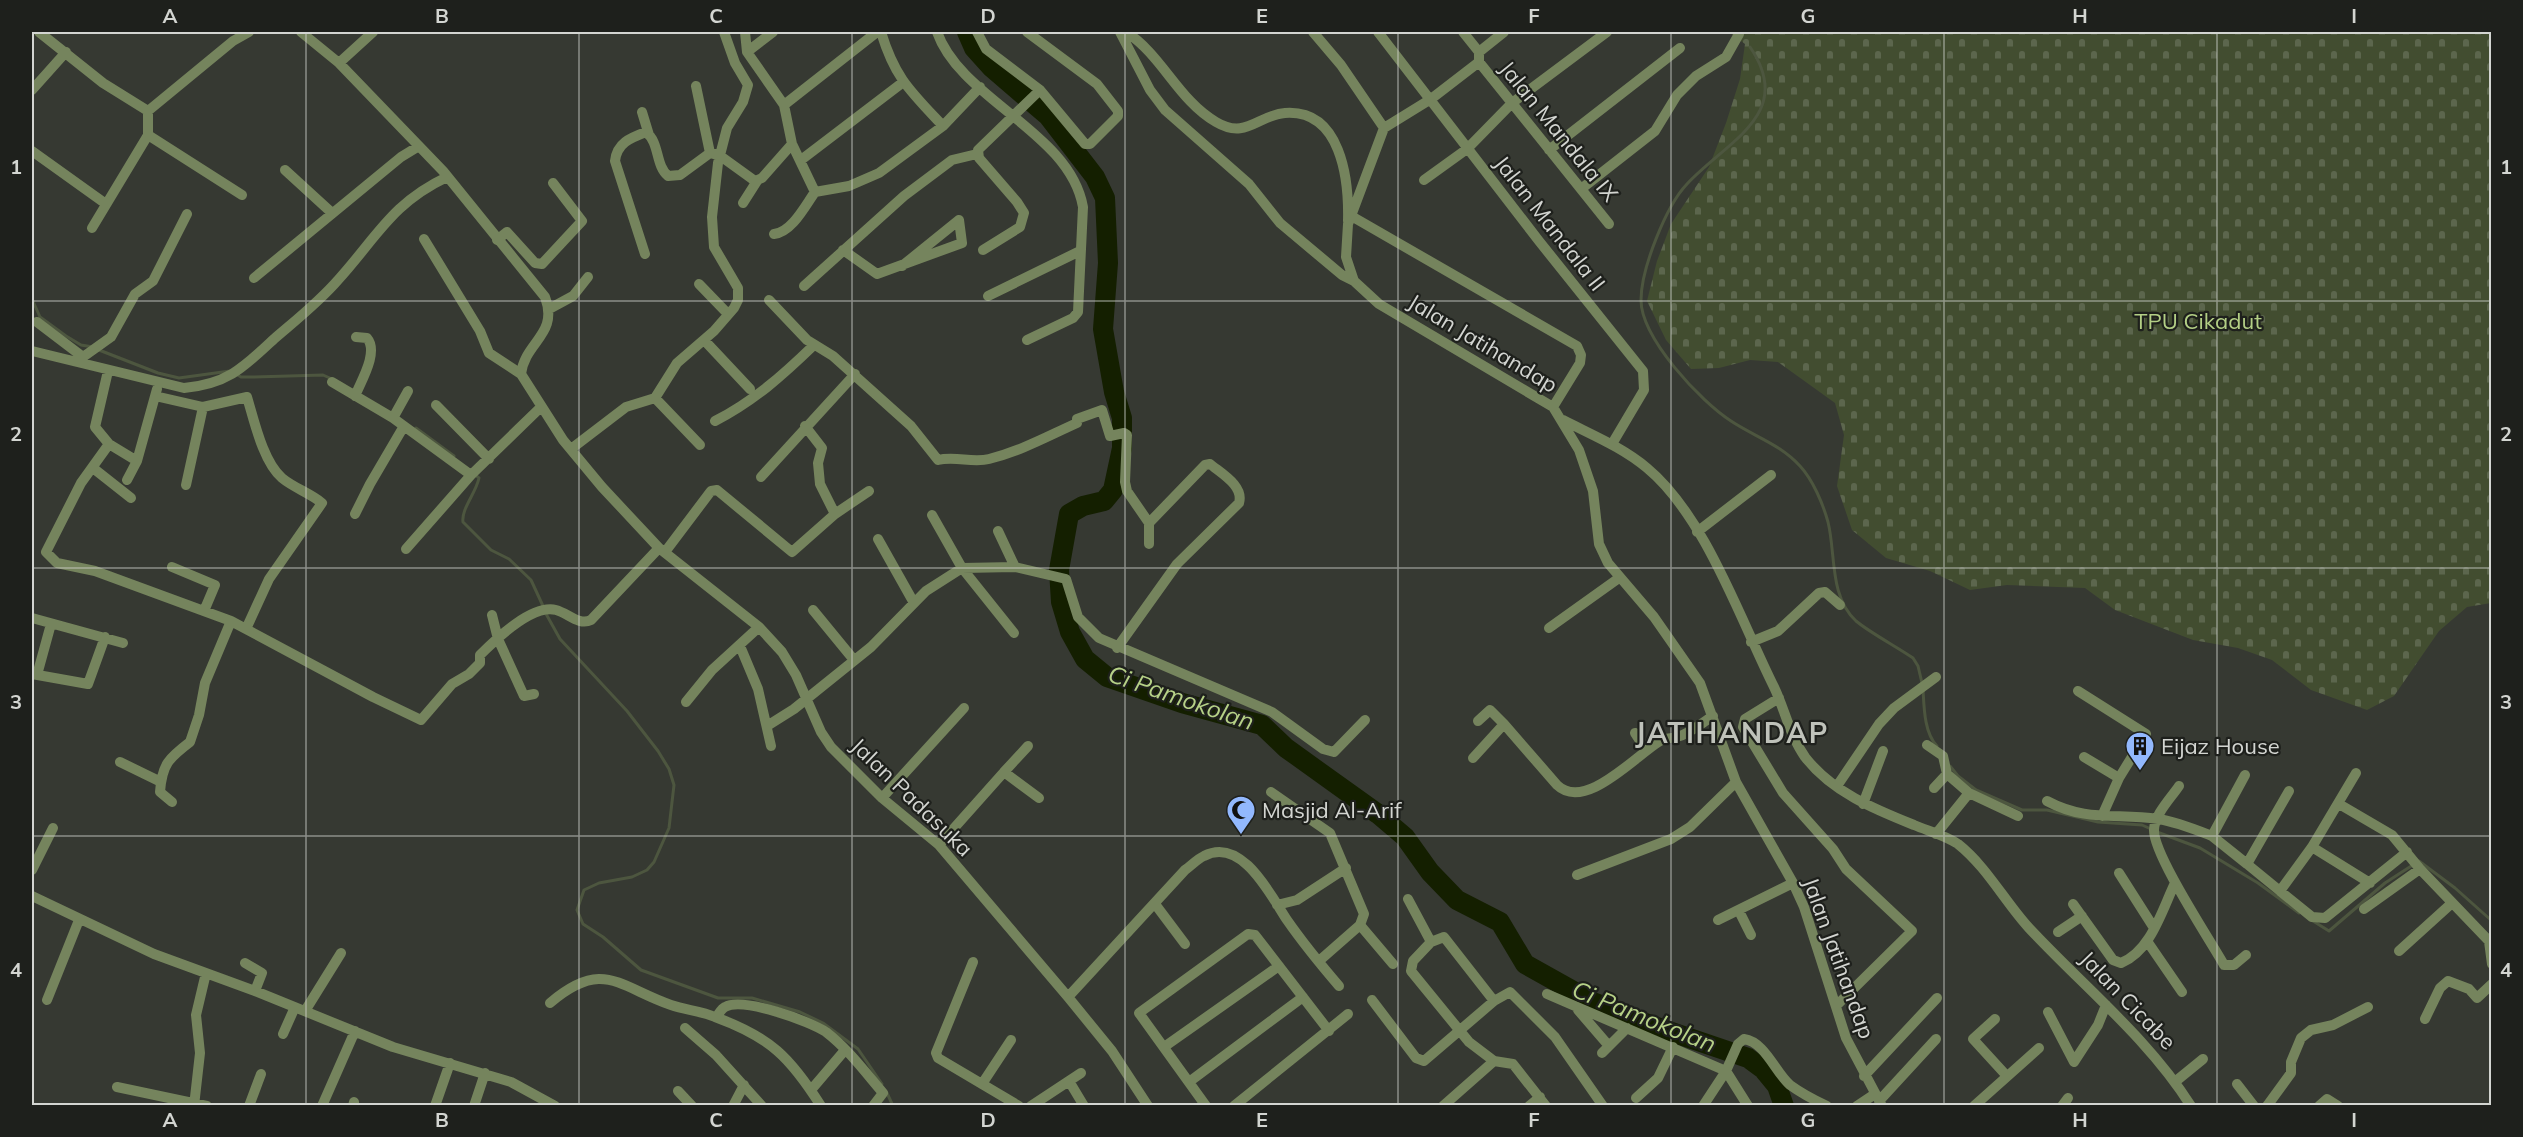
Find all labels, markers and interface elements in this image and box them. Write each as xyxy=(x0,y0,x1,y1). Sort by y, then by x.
text: A xyxy=(163,3,178,28)
text: B xyxy=(435,3,449,28)
text: C xyxy=(709,3,723,28)
text: D xyxy=(980,3,996,28)
text: E xyxy=(1256,3,1268,28)
text: F xyxy=(1528,3,1540,28)
text: G xyxy=(1801,3,1815,28)
text: H xyxy=(2072,3,2088,28)
text: I xyxy=(2351,3,2357,28)
street label: Jalan Mandala IX xyxy=(1494,55,1625,208)
street label: Jalan Mandala II xyxy=(1488,150,1612,296)
text: 1 xyxy=(10,154,22,179)
text: 1 xyxy=(2500,154,2512,179)
street label: Jalan Jatihandap xyxy=(1403,287,1563,399)
park label: TPU Cikadut xyxy=(2134,307,2262,335)
text: 2 xyxy=(10,421,22,446)
text: 2 xyxy=(2500,421,2512,446)
water label: Ci Pamokolan xyxy=(1104,658,1258,736)
text: 3 xyxy=(10,689,22,714)
text: 3 xyxy=(2500,689,2512,714)
district label: JATIHANDAP xyxy=(1635,715,1829,750)
building icon: Eijaz House xyxy=(2124,730,2156,772)
street label: Jalan Padasuka xyxy=(845,732,979,862)
place label: Eijaz House xyxy=(2161,732,2280,760)
mosque icon: Masjid Al-Arif xyxy=(1225,794,1257,836)
place label: Masjid Al-Arif xyxy=(1262,796,1402,824)
street label: Jalan Jatihandap xyxy=(1797,874,1881,1042)
street label: Jalan Cicabe xyxy=(2074,945,2182,1055)
text: 4 xyxy=(10,957,22,982)
text: 4 xyxy=(2500,957,2512,982)
water label: Ci Pamokolan xyxy=(1568,974,1721,1059)
text: A xyxy=(163,1107,178,1132)
text: B xyxy=(435,1107,449,1132)
text: C xyxy=(709,1107,723,1132)
text: D xyxy=(980,1107,996,1132)
text: E xyxy=(1256,1107,1268,1132)
text: F xyxy=(1528,1107,1540,1132)
text: G xyxy=(1801,1107,1815,1132)
text: H xyxy=(2072,1107,2088,1132)
text: I xyxy=(2351,1107,2357,1132)

